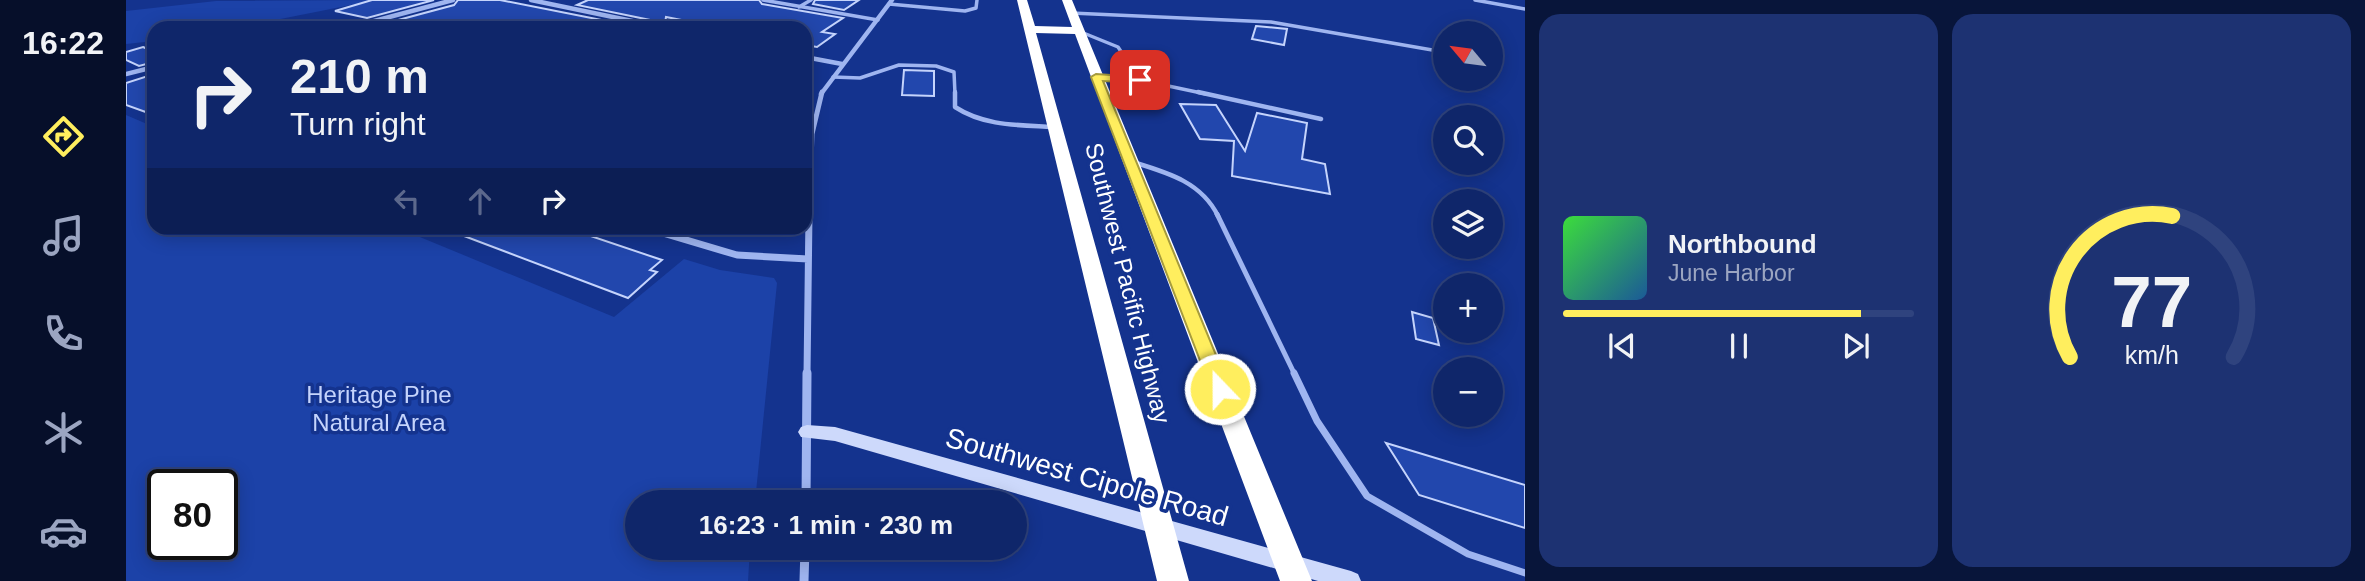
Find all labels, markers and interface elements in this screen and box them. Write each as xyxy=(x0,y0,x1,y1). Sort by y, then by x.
north arrow xyxy=(1433,21,1503,91)
map controls xyxy=(1433,21,1503,427)
text: 16:22 xyxy=(22,25,104,61)
icon: right xyxy=(175,49,266,140)
text: 210 m xyxy=(290,49,429,103)
pin xyxy=(1110,50,1170,110)
icon: arrive xyxy=(1121,61,1159,99)
button: search xyxy=(1433,105,1503,175)
text: Turn right xyxy=(290,106,426,142)
icon: directions xyxy=(39,112,88,161)
street label: Southwest Pacific Highway xyxy=(1080,140,1176,426)
icon: left xyxy=(388,182,426,220)
icon: ahead xyxy=(461,182,499,220)
icon: right xyxy=(534,182,572,220)
button: layers xyxy=(1433,189,1503,259)
icon: music xyxy=(39,211,88,260)
text: Northbound xyxy=(1668,229,1817,259)
text: June Harbor xyxy=(1668,260,1795,286)
text: 77 xyxy=(2111,261,2192,342)
button: + xyxy=(1433,273,1503,343)
icon: phone xyxy=(39,309,88,358)
icon: previous xyxy=(1603,327,1641,365)
icon: pause xyxy=(1720,327,1758,365)
icon: next xyxy=(1837,327,1875,365)
text: km/h xyxy=(2124,340,2179,368)
position arrow xyxy=(1183,352,1257,426)
button: − xyxy=(1433,357,1503,427)
park label: Heritage Pine Natural Area xyxy=(306,381,452,436)
icon: climate xyxy=(39,408,88,457)
street label: Southwest Cipole Road xyxy=(942,422,1232,532)
speed limit sign: 80 xyxy=(147,469,238,560)
icon: car xyxy=(39,507,88,556)
text: 16:23 · 1 min · 230 m xyxy=(699,510,953,540)

